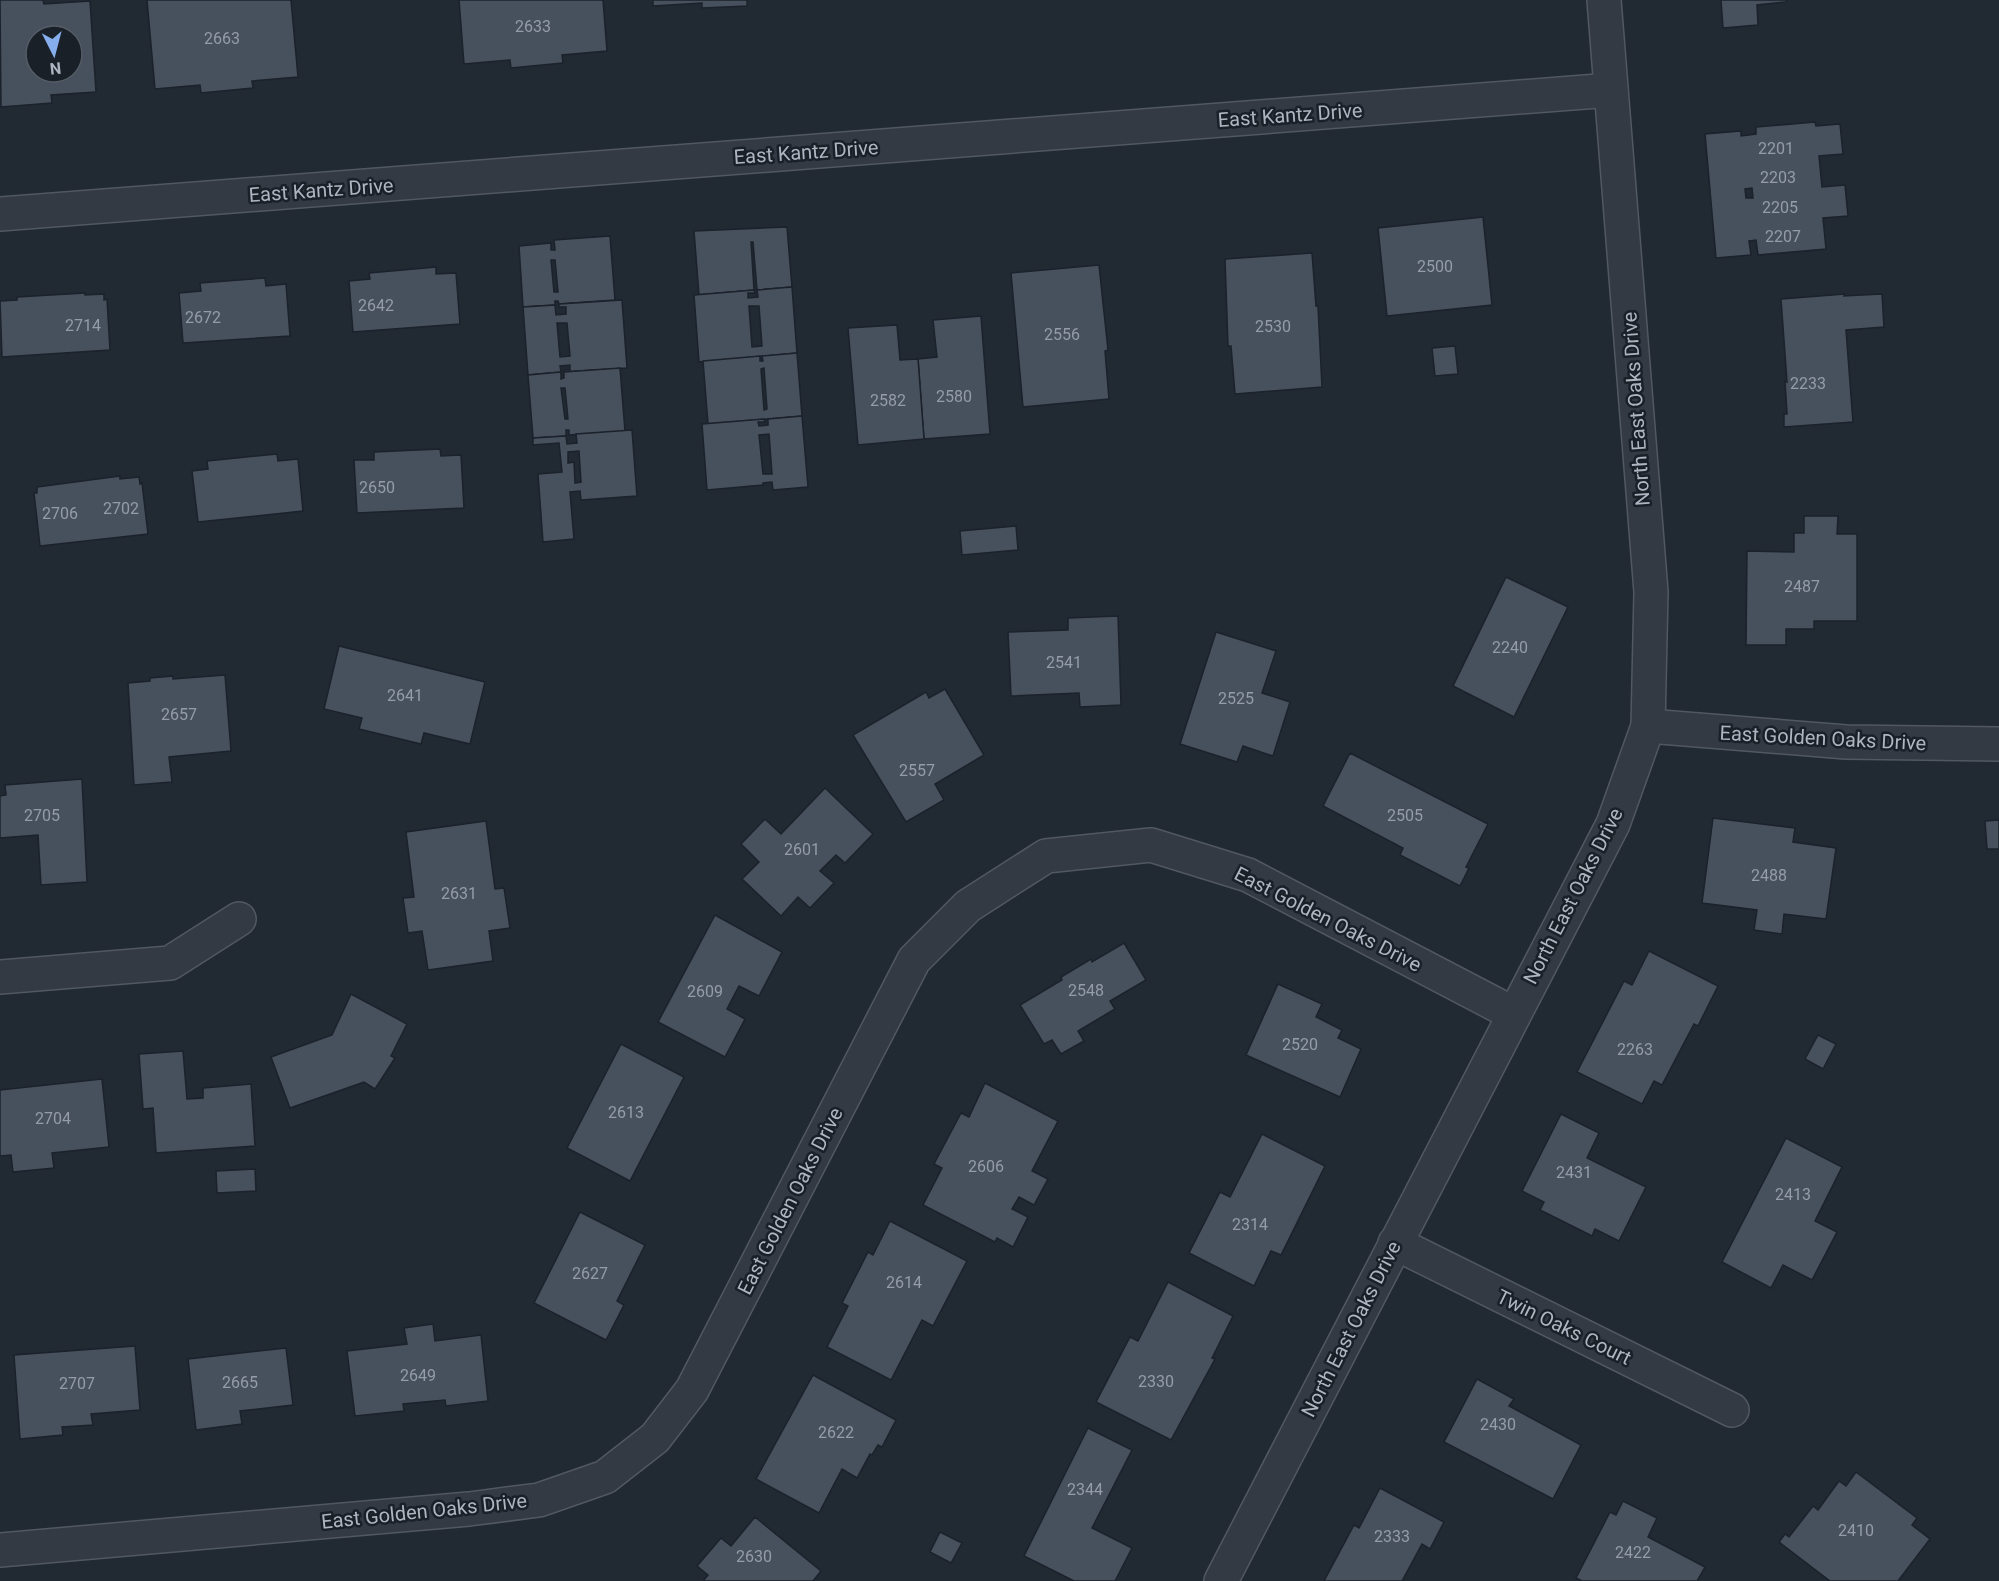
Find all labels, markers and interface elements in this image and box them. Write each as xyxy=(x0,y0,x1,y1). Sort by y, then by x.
house number: 2633 xyxy=(515,17,551,36)
north arrow xyxy=(24,24,84,84)
house number: 2663 xyxy=(204,29,240,48)
text: N xyxy=(49,58,62,78)
street label: East Kantz Drive xyxy=(1217,98,1363,132)
street label: East Kantz Drive xyxy=(733,135,879,169)
house number: 2201 xyxy=(1758,139,1794,158)
house number: 2203 xyxy=(1760,168,1796,187)
street label: East Kantz Drive xyxy=(248,173,394,207)
house number: 2205 xyxy=(1762,198,1798,217)
house number: 2207 xyxy=(1765,227,1801,246)
house number: 2500 xyxy=(1417,257,1453,276)
house number: 2642 xyxy=(358,296,394,315)
house number: 2672 xyxy=(185,308,221,327)
street label: North East Oaks Drive xyxy=(1617,311,1655,507)
house number: 2714 xyxy=(65,316,101,335)
house number: 2530 xyxy=(1255,317,1291,336)
house number: 2556 xyxy=(1044,325,1080,344)
house number: 2233 xyxy=(1790,374,1826,393)
house number: 2580 xyxy=(936,387,972,406)
house number: 2582 xyxy=(870,391,906,410)
house number: 2650 xyxy=(359,478,395,497)
house number: 2702 xyxy=(103,499,139,518)
house number: 2706 xyxy=(42,504,78,523)
house number: 2487 xyxy=(1784,577,1820,596)
house number: 2240 xyxy=(1492,638,1528,657)
house number: 2541 xyxy=(1046,653,1082,672)
house number: 2641 xyxy=(387,686,423,705)
house number: 2525 xyxy=(1218,689,1254,708)
house number: 2657 xyxy=(161,705,197,724)
street label: East Golden Oaks Drive xyxy=(1719,721,1927,755)
house number: 2557 xyxy=(899,761,935,780)
street label: North East Oaks Drive xyxy=(1518,804,1628,988)
house number: 2705 xyxy=(24,806,60,825)
house number: 2505 xyxy=(1387,806,1423,825)
house number: 2601 xyxy=(784,840,820,859)
street label: East Golden Oaks Drive xyxy=(1230,861,1426,977)
house number: 2488 xyxy=(1751,866,1787,885)
house number: 2631 xyxy=(441,884,477,903)
house number: 2548 xyxy=(1068,981,1104,1000)
house number: 2609 xyxy=(687,982,723,1001)
house number: 2520 xyxy=(1282,1035,1318,1054)
house number: 2263 xyxy=(1617,1040,1653,1059)
house number: 2613 xyxy=(608,1103,644,1122)
street label: East Golden Oaks Drive xyxy=(732,1103,848,1299)
house number: 2704 xyxy=(35,1109,71,1128)
house number: 2606 xyxy=(968,1157,1004,1176)
house number: 2431 xyxy=(1556,1163,1592,1182)
house number: 2413 xyxy=(1775,1185,1811,1204)
house number: 2314 xyxy=(1232,1215,1268,1234)
street label: North East Oaks Drive xyxy=(1296,1237,1406,1421)
house number: 2627 xyxy=(572,1264,608,1283)
house number: 2614 xyxy=(886,1273,922,1292)
street label: Twin Oaks Court xyxy=(1493,1284,1635,1370)
house number: 2649 xyxy=(400,1366,436,1385)
house number: 2330 xyxy=(1138,1372,1174,1391)
house number: 2665 xyxy=(222,1373,258,1392)
house number: 2707 xyxy=(59,1374,95,1393)
house number: 2430 xyxy=(1480,1415,1516,1434)
house number: 2622 xyxy=(818,1423,854,1442)
house number: 2344 xyxy=(1067,1480,1103,1499)
street label: East Golden Oaks Drive xyxy=(320,1488,528,1534)
house number: 2410 xyxy=(1838,1521,1874,1540)
house number: 2333 xyxy=(1374,1527,1410,1546)
house number: 2422 xyxy=(1615,1543,1651,1562)
house number: 2630 xyxy=(736,1547,772,1566)

